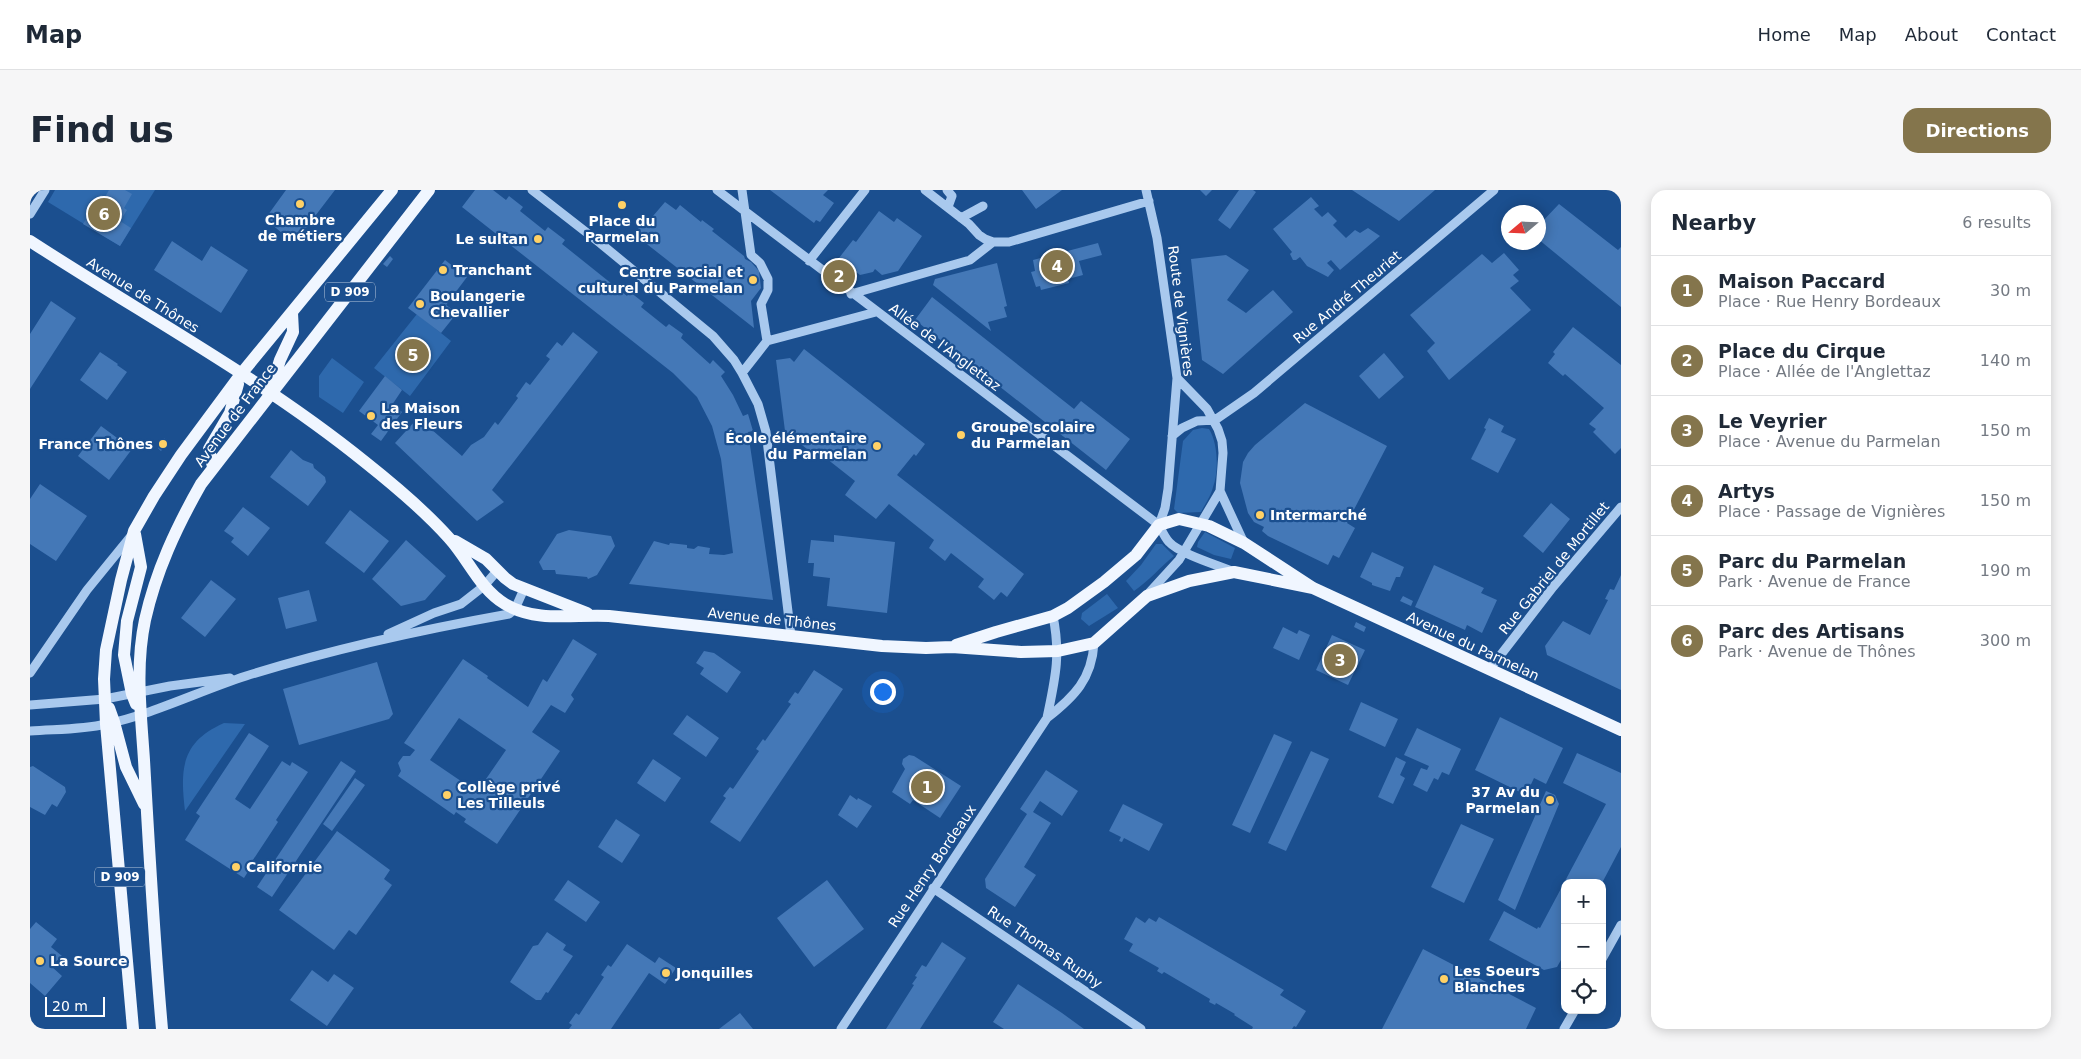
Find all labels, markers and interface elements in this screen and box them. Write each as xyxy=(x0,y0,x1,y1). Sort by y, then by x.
text: Map xyxy=(25,21,82,49)
text: Home xyxy=(1758,24,1811,45)
text: Map xyxy=(1839,24,1877,45)
text: About xyxy=(1905,24,1958,45)
text: Contact xyxy=(1986,24,2056,45)
button: Directions xyxy=(1903,108,2051,153)
text: Find us xyxy=(30,110,174,150)
pin: 6 xyxy=(88,195,120,233)
marker: Chambre de métiers xyxy=(294,198,306,210)
marker: Place du Parmelan xyxy=(616,199,628,211)
north arrow xyxy=(1501,205,1546,250)
text: Nearby xyxy=(1671,211,1756,235)
place label: Chambre de métiers xyxy=(258,212,342,244)
place label: Place du Parmelan xyxy=(585,213,659,245)
text: 6 results xyxy=(1962,213,2031,232)
place label: Le sultan xyxy=(456,231,528,247)
marker: Le sultan xyxy=(532,233,544,245)
street label: Route de Vignières xyxy=(1165,245,1197,377)
pin: 4 xyxy=(1041,247,1073,285)
street label: Rue André Theuriet xyxy=(1290,247,1404,347)
street label: Avenue de Thônes xyxy=(84,254,202,336)
pin: 2 xyxy=(823,257,855,295)
place label: Tranchant xyxy=(453,262,532,278)
marker: Tranchant xyxy=(437,264,449,276)
place label: Centre social et culturel du Parmelan xyxy=(578,264,743,296)
text: Maison Paccard xyxy=(1718,270,1885,292)
marker: Centre social et culturel du Parmelan xyxy=(747,274,759,286)
text: 1 xyxy=(1681,281,1693,300)
text: 30 m xyxy=(1990,281,2031,300)
road number: D 909 xyxy=(325,282,375,301)
place label: Boulangerie Chevallier xyxy=(430,288,525,320)
text: Place · Rue Henry Bordeaux xyxy=(1718,292,1941,311)
marker: Boulangerie Chevallier xyxy=(414,298,426,310)
street label: Allée de l'Anglettaz xyxy=(886,300,1004,394)
pin: 5 xyxy=(397,336,429,374)
text: Place du Cirque xyxy=(1718,340,1886,362)
text: 2 xyxy=(1681,351,1693,370)
text: 140 m xyxy=(1980,351,2031,370)
street label: Avenue de France xyxy=(191,360,279,470)
text: Place · Allée de l'Anglettaz xyxy=(1718,362,1931,381)
place label: La Maison des Fleurs xyxy=(381,400,463,432)
marker: La Maison des Fleurs xyxy=(365,410,377,422)
text: Le Veyrier xyxy=(1718,410,1827,432)
place label: Groupe scolaire du Parmelan xyxy=(971,419,1095,451)
text: 3 xyxy=(1681,421,1693,440)
text: 150 m xyxy=(1980,421,2031,440)
marker: Groupe scolaire du Parmelan xyxy=(955,429,967,441)
place label: École élémentaire du Parmelan xyxy=(725,430,867,462)
text: Place · Avenue du Parmelan xyxy=(1718,432,1941,451)
place label: France Thônes xyxy=(38,436,153,452)
marker: France Thônes xyxy=(157,438,169,450)
marker: École élémentaire du Parmelan xyxy=(871,440,883,452)
text: Artys xyxy=(1718,480,1775,502)
text: 4 xyxy=(1681,491,1693,510)
text: 150 m xyxy=(1980,491,2031,510)
street label: Rue Gabriel de Mortillet xyxy=(1496,498,1613,637)
text: Place · Passage de Vignières xyxy=(1718,502,1945,521)
place label: Intermarché xyxy=(1270,507,1367,523)
marker: Intermarché xyxy=(1254,509,1266,521)
text: Parc du Parmelan xyxy=(1718,550,1906,572)
text: 5 xyxy=(1681,561,1693,580)
text: 190 m xyxy=(1980,561,2031,580)
text: Park · Avenue de France xyxy=(1718,572,1911,591)
street label: Avenue de Thônes xyxy=(707,604,837,634)
street label: Avenue du Parmelan xyxy=(1404,608,1542,684)
text: Parc des Artisans xyxy=(1718,620,1905,642)
text: 6 xyxy=(1681,631,1693,650)
text: 300 m xyxy=(1980,631,2031,650)
pin: 3 xyxy=(1324,641,1356,679)
text: Park · Avenue de Thônes xyxy=(1718,642,1915,661)
your location xyxy=(870,679,896,705)
pin: 1 xyxy=(911,768,943,806)
place label: Collège privé Les Tilleuls xyxy=(457,779,561,811)
place label: 37 Av du Parmelan xyxy=(1465,784,1540,816)
marker: Collège privé Les Tilleuls xyxy=(441,789,453,801)
marker: 37 Av du Parmelan xyxy=(1544,794,1556,806)
street label: Rue Henry Bordeaux xyxy=(885,802,979,930)
place label: Californie xyxy=(246,859,322,875)
marker: Californie xyxy=(230,861,242,873)
road number: D 909 xyxy=(95,868,145,886)
map controls xyxy=(1561,879,1606,1014)
button: + xyxy=(1561,879,1606,924)
street label: Rue Thomas Ruphy xyxy=(985,903,1105,991)
button: − xyxy=(1561,924,1606,969)
place label: La Source xyxy=(50,953,128,969)
marker: La Source xyxy=(34,955,46,967)
place label: Les Soeurs Blanches xyxy=(1454,963,1540,995)
place label: Jonquilles xyxy=(675,965,753,981)
marker: Jonquilles xyxy=(660,967,672,979)
button: locate xyxy=(1561,969,1606,1014)
marker: Les Soeurs Blanches xyxy=(1438,973,1450,985)
scale bar xyxy=(45,994,105,1017)
text: 20 m xyxy=(52,998,88,1014)

